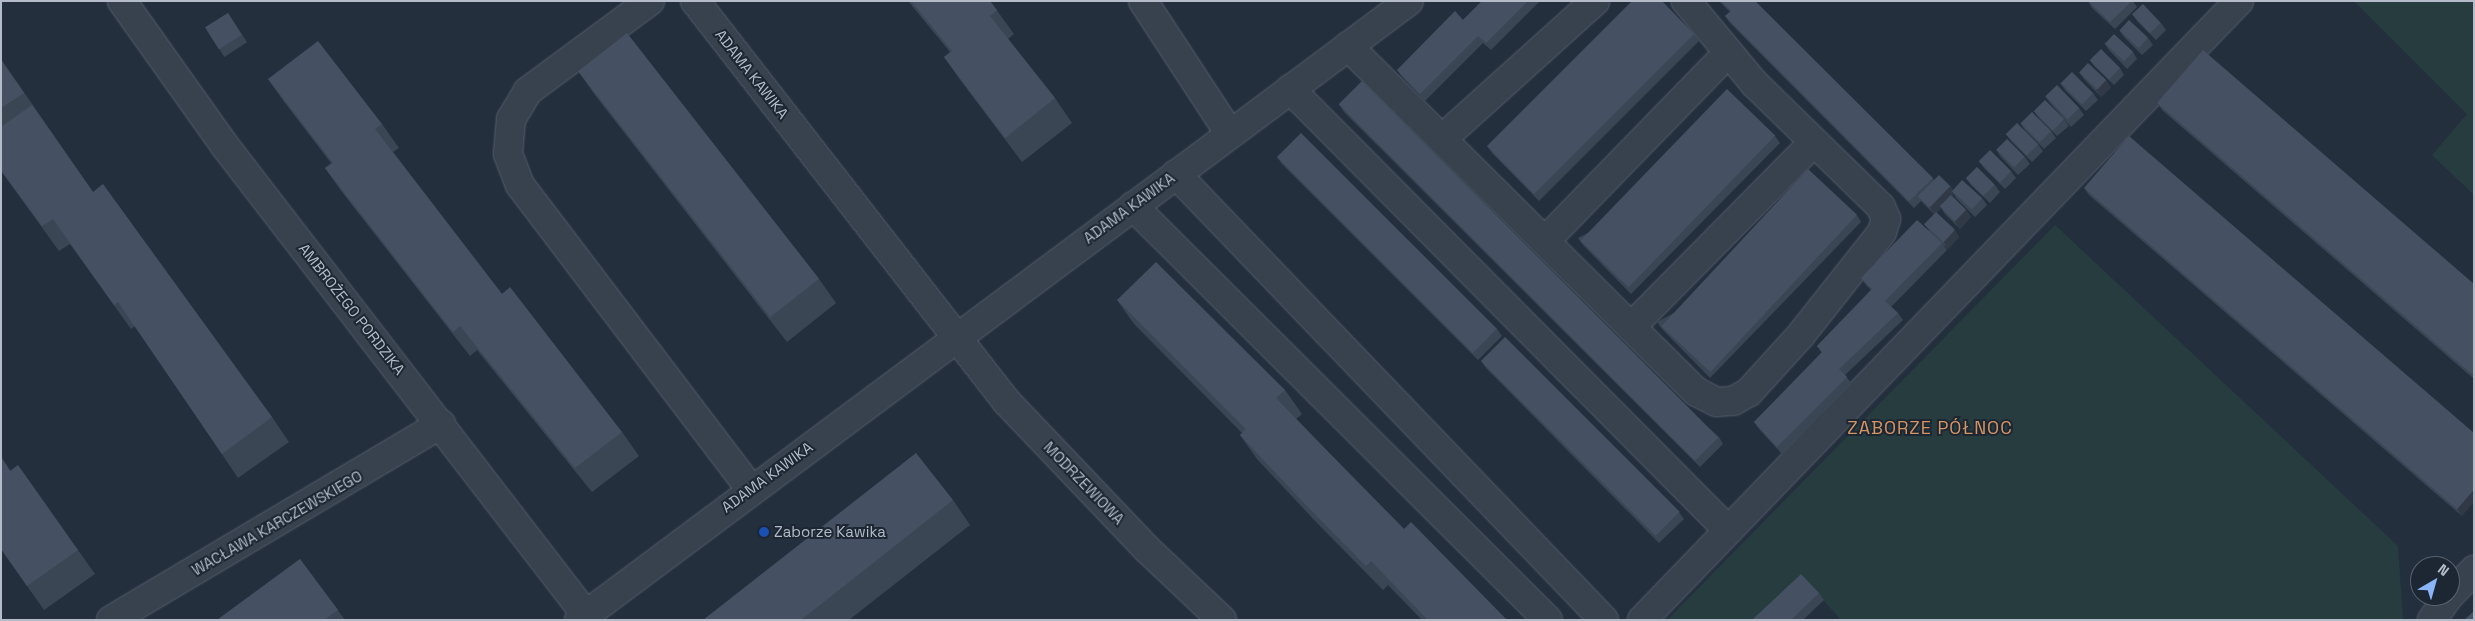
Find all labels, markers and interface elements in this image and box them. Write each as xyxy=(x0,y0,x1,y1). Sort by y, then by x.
street label: ADAMA KAWIKA xyxy=(711,26,793,122)
street label: ADAMA KAWIKA xyxy=(1080,169,1178,247)
street label: AMBROŻEGO PORDZIKA xyxy=(295,240,409,378)
district label: ZABORZE PÓŁNOC xyxy=(1846,417,2014,439)
street label: ADAMA KAWIKA xyxy=(718,438,816,516)
street label: MODRZEWIOWA xyxy=(1040,438,1128,528)
street label: WACŁAWA KARCZEWSKIEGO xyxy=(188,467,366,579)
place label: Zaborze Kawika xyxy=(774,523,886,541)
marker: Zaborze Kawika xyxy=(758,526,770,538)
north arrow xyxy=(2410,556,2460,606)
text: N xyxy=(2434,560,2453,580)

